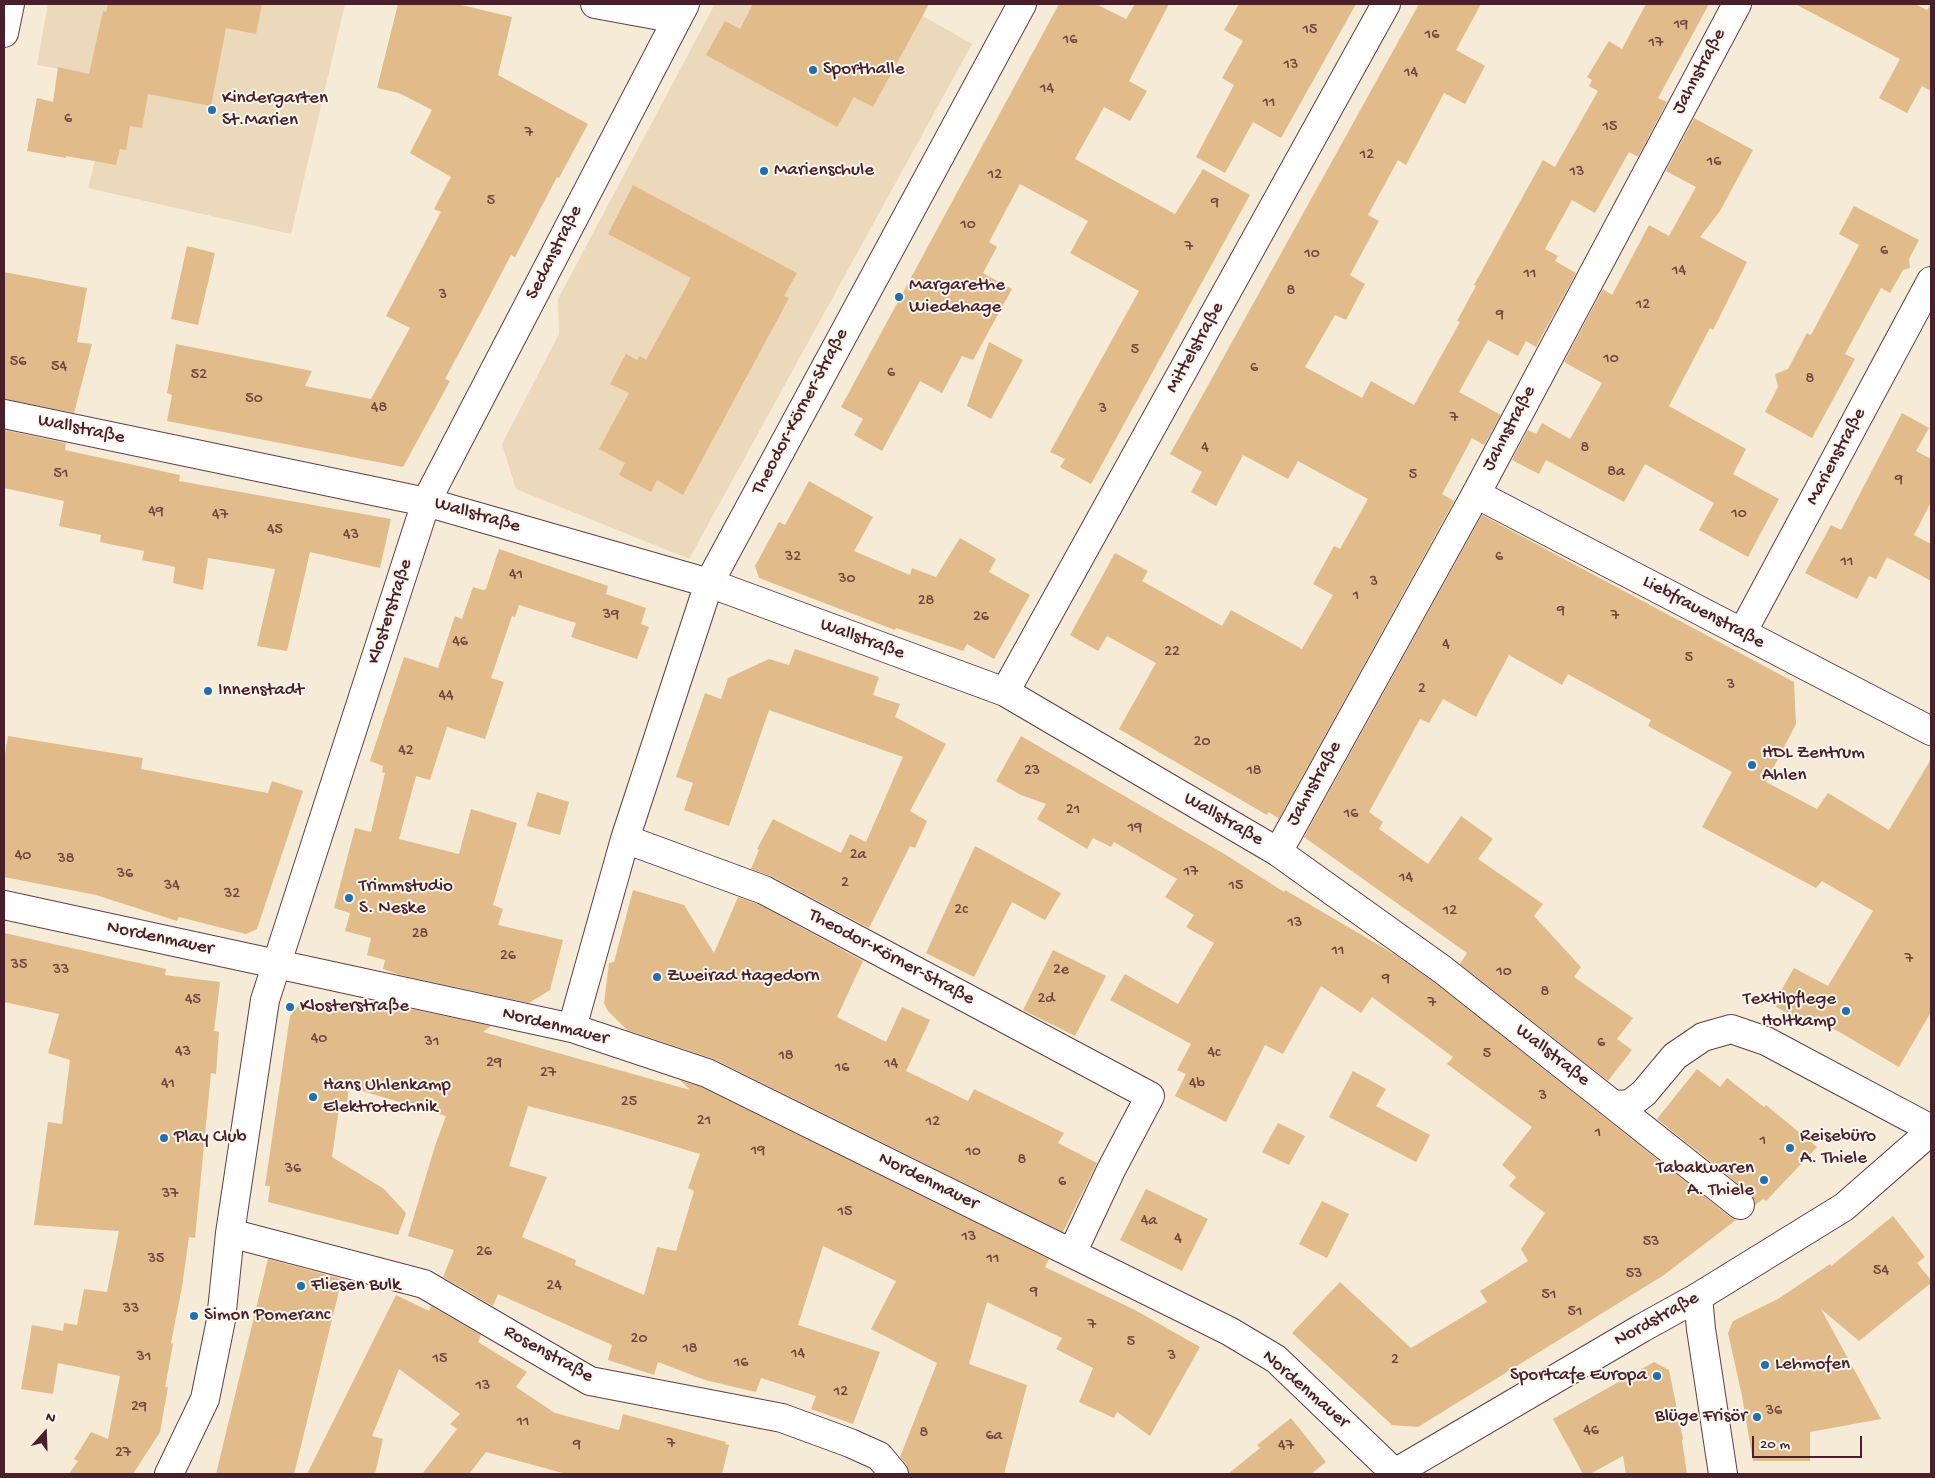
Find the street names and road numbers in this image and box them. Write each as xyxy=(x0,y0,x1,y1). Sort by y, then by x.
street label: Jahnstraße xyxy=(1668,25,1732,119)
street label: Sedanstraße xyxy=(522,202,588,304)
street label: Mittelstraße xyxy=(1162,299,1230,397)
street label: Theodor-Körner-Straße xyxy=(748,325,854,499)
street label: Jahnstraße xyxy=(1478,382,1542,476)
street label: Marienstraße xyxy=(1802,405,1872,509)
street label: Wallstraße xyxy=(35,410,127,450)
street label: Wallstraße xyxy=(431,493,523,539)
street label: Klosterstraße xyxy=(363,557,419,667)
street label: Liebfrauenstraße xyxy=(1638,571,1768,655)
street label: Wallstraße xyxy=(817,614,907,666)
street label: Jahnstraße xyxy=(1282,738,1348,830)
street label: Wallstraße xyxy=(1179,788,1267,852)
street label: Theodor-Körner-Straße xyxy=(804,905,978,1011)
street label: Nordenmauer xyxy=(105,917,215,961)
street label: Nordenmauer xyxy=(500,1003,610,1051)
street label: Wallstraße xyxy=(1510,1020,1594,1092)
street label: Nordenmauer xyxy=(874,1148,982,1216)
street label: Nordstraße xyxy=(1611,1287,1703,1353)
street label: Rosenstraße xyxy=(499,1321,597,1389)
street label: Nordenmauer xyxy=(1257,1346,1353,1434)

